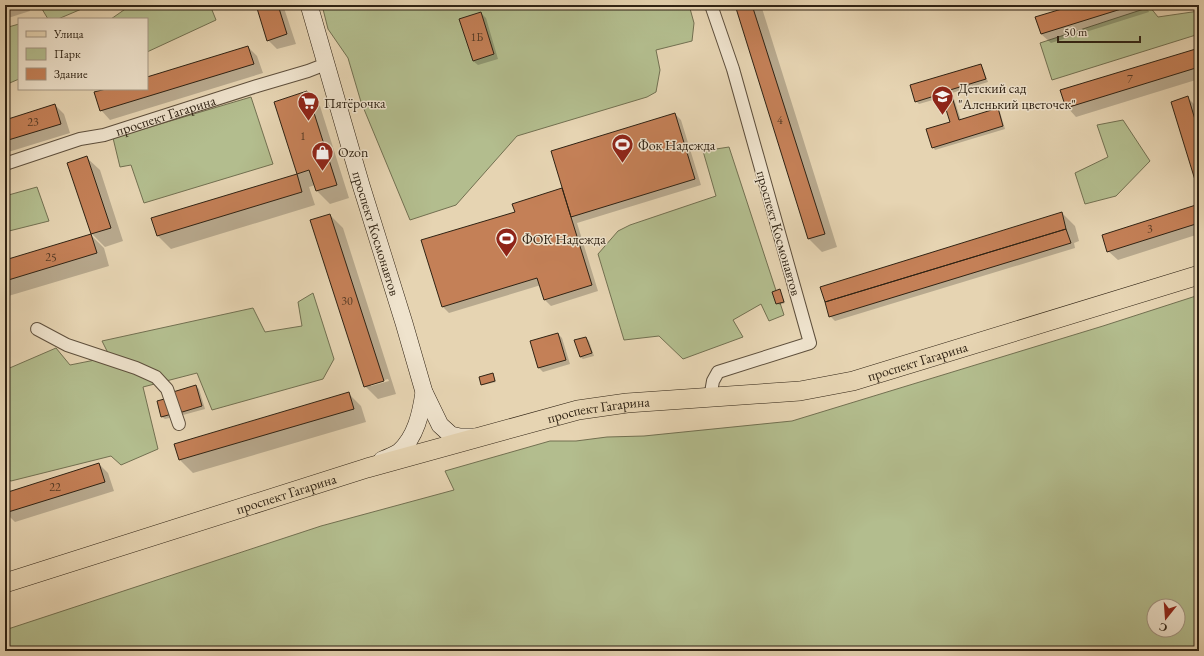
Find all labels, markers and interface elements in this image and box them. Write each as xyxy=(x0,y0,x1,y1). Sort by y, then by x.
legend xyxy=(18,18,148,90)
scale bar xyxy=(1058,18,1140,44)
text: 50 m xyxy=(1064,24,1088,40)
text: Улица xyxy=(53,26,84,42)
house number: 1Б xyxy=(471,29,483,45)
text: Парк xyxy=(54,46,81,62)
text: Здание xyxy=(54,66,88,82)
house number: 7 xyxy=(1127,71,1133,87)
place label: Детский сад "Аленький цветочек" xyxy=(958,79,1076,113)
school or university icon: Детский сад "Аленький цветочек" xyxy=(929,83,955,116)
supermarket icon: Пятёрочка xyxy=(295,90,321,123)
street label: проспект Гагарина xyxy=(113,91,218,140)
place label: Пятёрочка xyxy=(324,94,386,112)
house number: 4 xyxy=(777,112,783,128)
house number: 23 xyxy=(27,114,39,130)
house number: 1 xyxy=(300,128,306,144)
sports icon: Фок Надежда xyxy=(610,132,636,165)
place label: Фок Надежда xyxy=(638,136,716,154)
shop icon: Ozon xyxy=(309,139,335,172)
place label: Ozon xyxy=(338,143,369,161)
street label: проспект Космонавтов xyxy=(753,168,805,298)
street label: проспект Космонавтов xyxy=(348,169,404,298)
house number: 3 xyxy=(1147,221,1153,237)
sports icon: ФОК Надежда xyxy=(493,226,519,259)
place label: ФОК Надежда xyxy=(522,230,606,248)
house number: 25 xyxy=(45,249,57,265)
house number: 30 xyxy=(341,293,353,309)
street label: проспект Гагарина xyxy=(865,337,970,385)
street label: проспект Гагарина xyxy=(545,392,651,427)
street label: проспект Гагарина xyxy=(234,469,339,518)
house number: 22 xyxy=(49,479,61,495)
north arrow xyxy=(1146,598,1186,638)
text: С xyxy=(1157,620,1169,635)

